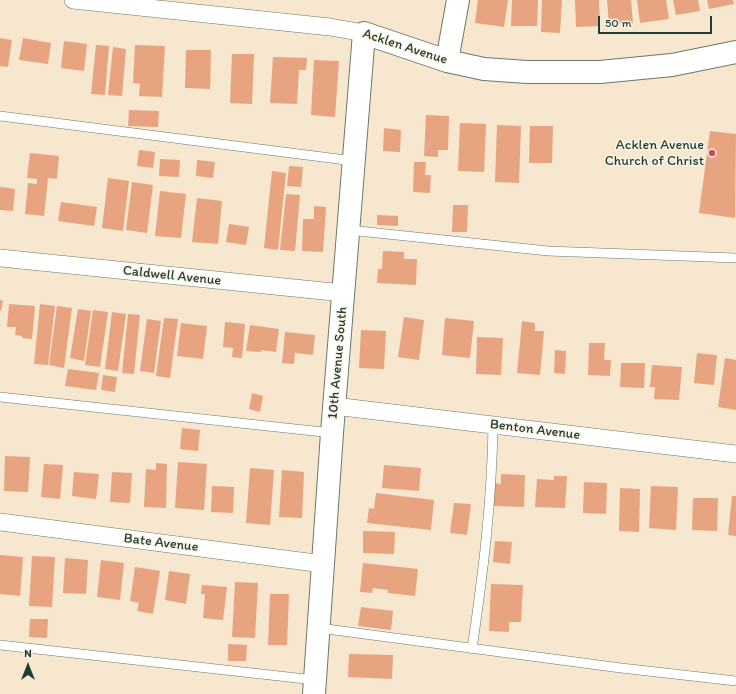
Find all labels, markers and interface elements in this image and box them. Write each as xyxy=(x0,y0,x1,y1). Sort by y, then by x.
scale bar xyxy=(600,8,714,34)
text: 50 m xyxy=(605,16,631,30)
street label: Acklen Avenue xyxy=(360,25,450,69)
place label: Acklen Avenue Church of Christ xyxy=(605,137,704,170)
marker: Acklen Avenue Church of Christ xyxy=(707,148,717,158)
street label: Caldwell Avenue xyxy=(122,262,222,290)
street label: 10th Avenue South xyxy=(325,306,351,420)
street label: Benton Avenue xyxy=(489,416,581,444)
street label: Bate Avenue xyxy=(123,530,199,556)
north arrow xyxy=(8,646,48,686)
text: N xyxy=(24,647,32,660)

